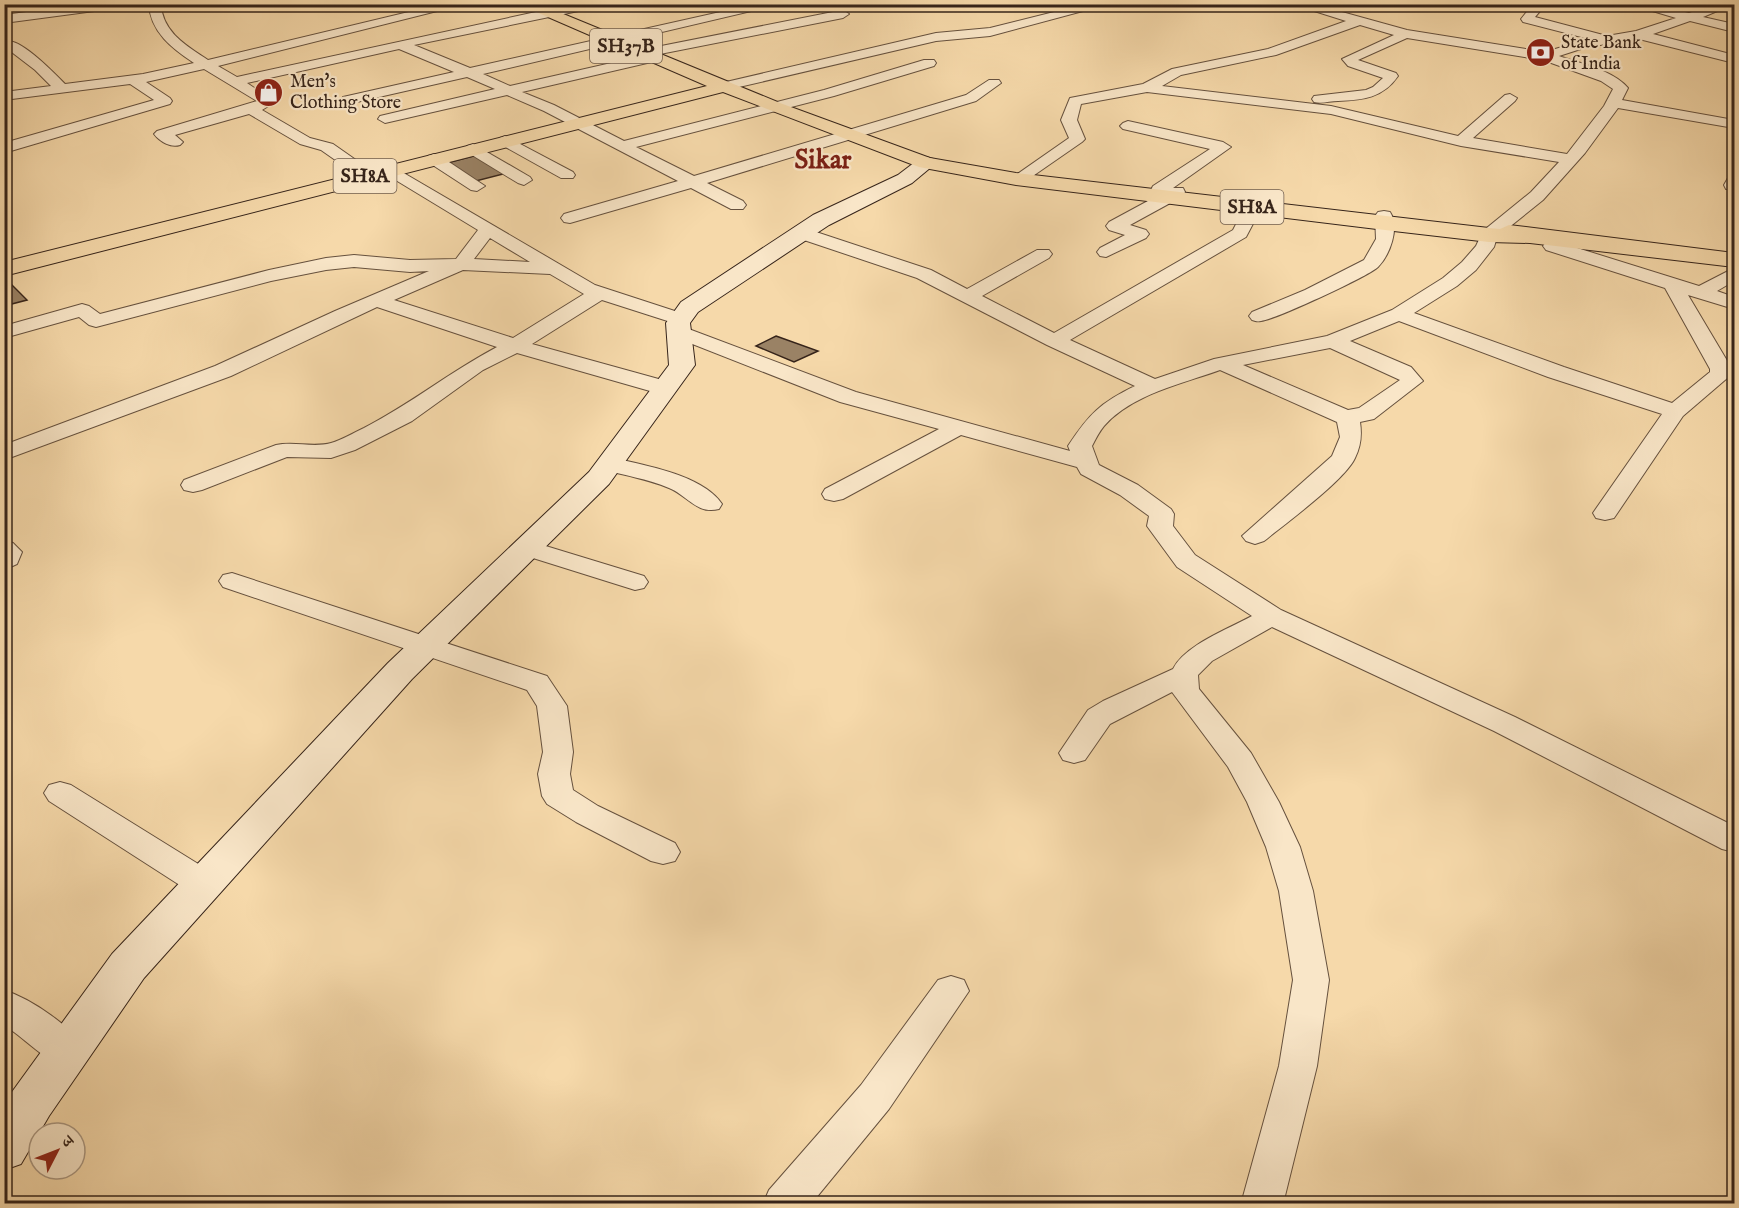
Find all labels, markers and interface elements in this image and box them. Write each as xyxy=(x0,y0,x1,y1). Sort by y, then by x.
road number: SH37B xyxy=(590,29,662,63)
place label: State Bank of India xyxy=(1561,32,1642,76)
bank icon: State Bank of India xyxy=(1524,37,1556,69)
place label: Men's Clothing Store xyxy=(290,71,401,115)
shop icon: Men's Clothing Store xyxy=(253,76,285,108)
district label: Sikar xyxy=(794,144,853,178)
road number: SH8A xyxy=(334,159,397,193)
road number: SH8A xyxy=(1220,190,1284,224)
north arrow xyxy=(27,1121,87,1181)
text: उ xyxy=(56,1132,78,1153)

